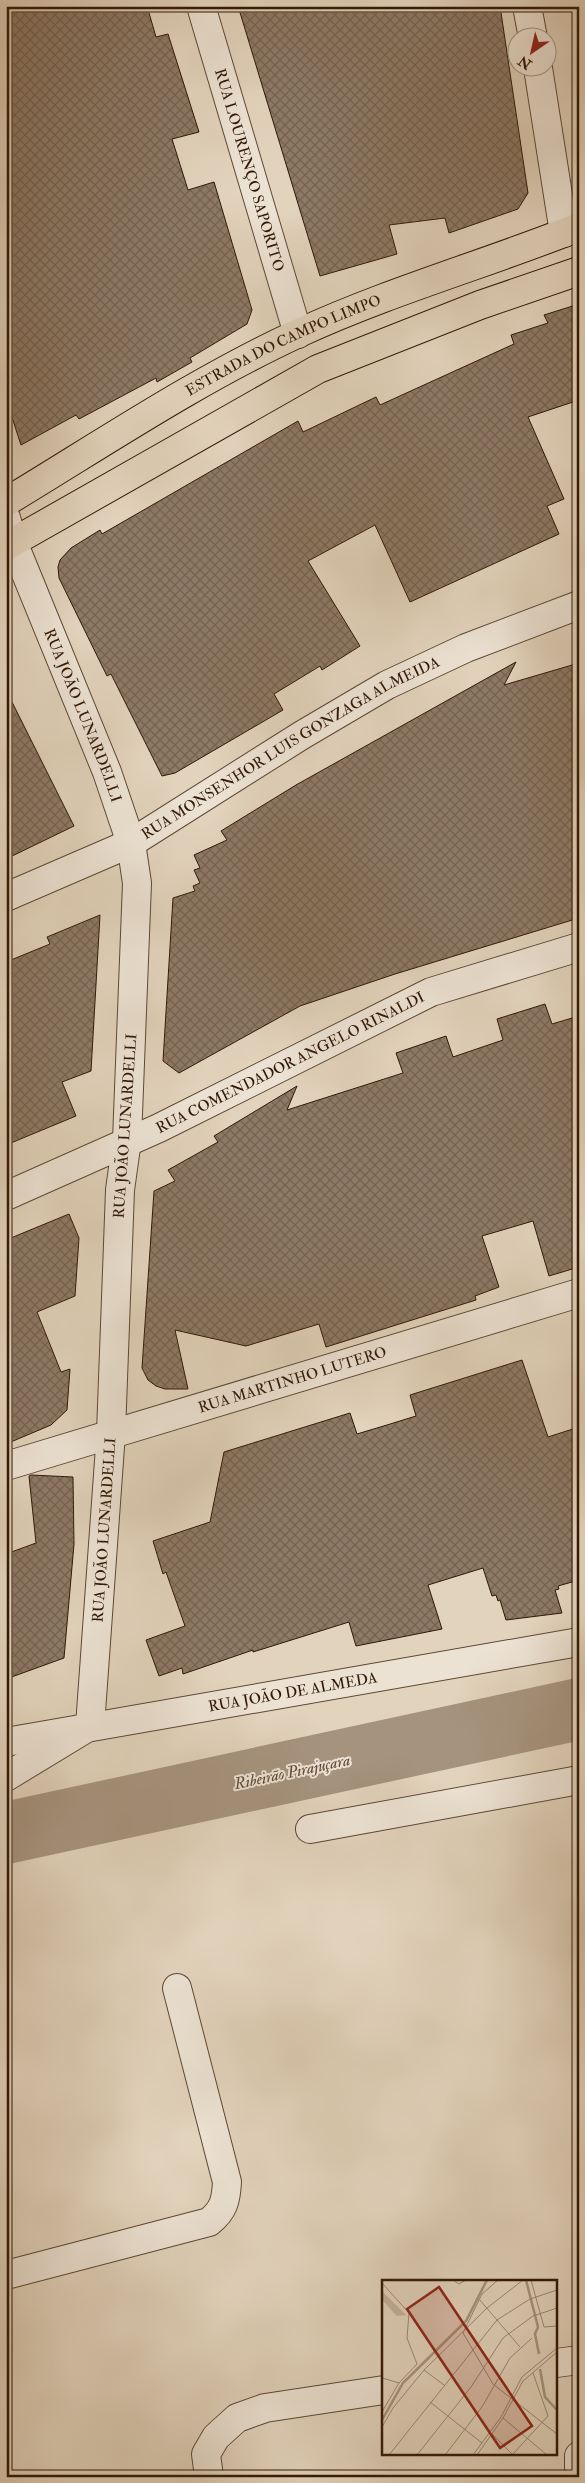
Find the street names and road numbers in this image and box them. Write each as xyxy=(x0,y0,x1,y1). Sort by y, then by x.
street label: RUA LOURENÇO SAPORITO xyxy=(210,66,288,274)
street label: ESTRADA DO CAMPO LIMPO xyxy=(182,291,384,400)
street label: RUA JOÃO LUNARDELLI xyxy=(39,626,126,805)
street label: RUA MONSENHOR LUIS GONZAGA ALMEIDA xyxy=(138,653,443,844)
street label: RUA COMENDADOR ANGELO RINALDI xyxy=(153,988,428,1138)
street label: RUA JOÃO LUNARDELLI xyxy=(109,1033,142,1219)
street label: RUA MARTINHO LUTERO xyxy=(196,1343,389,1417)
street label: RUA JOÃO LUNARDELLI xyxy=(88,1437,121,1623)
street label: RUA JOÃO DE ALMEDA xyxy=(207,1668,379,1717)

